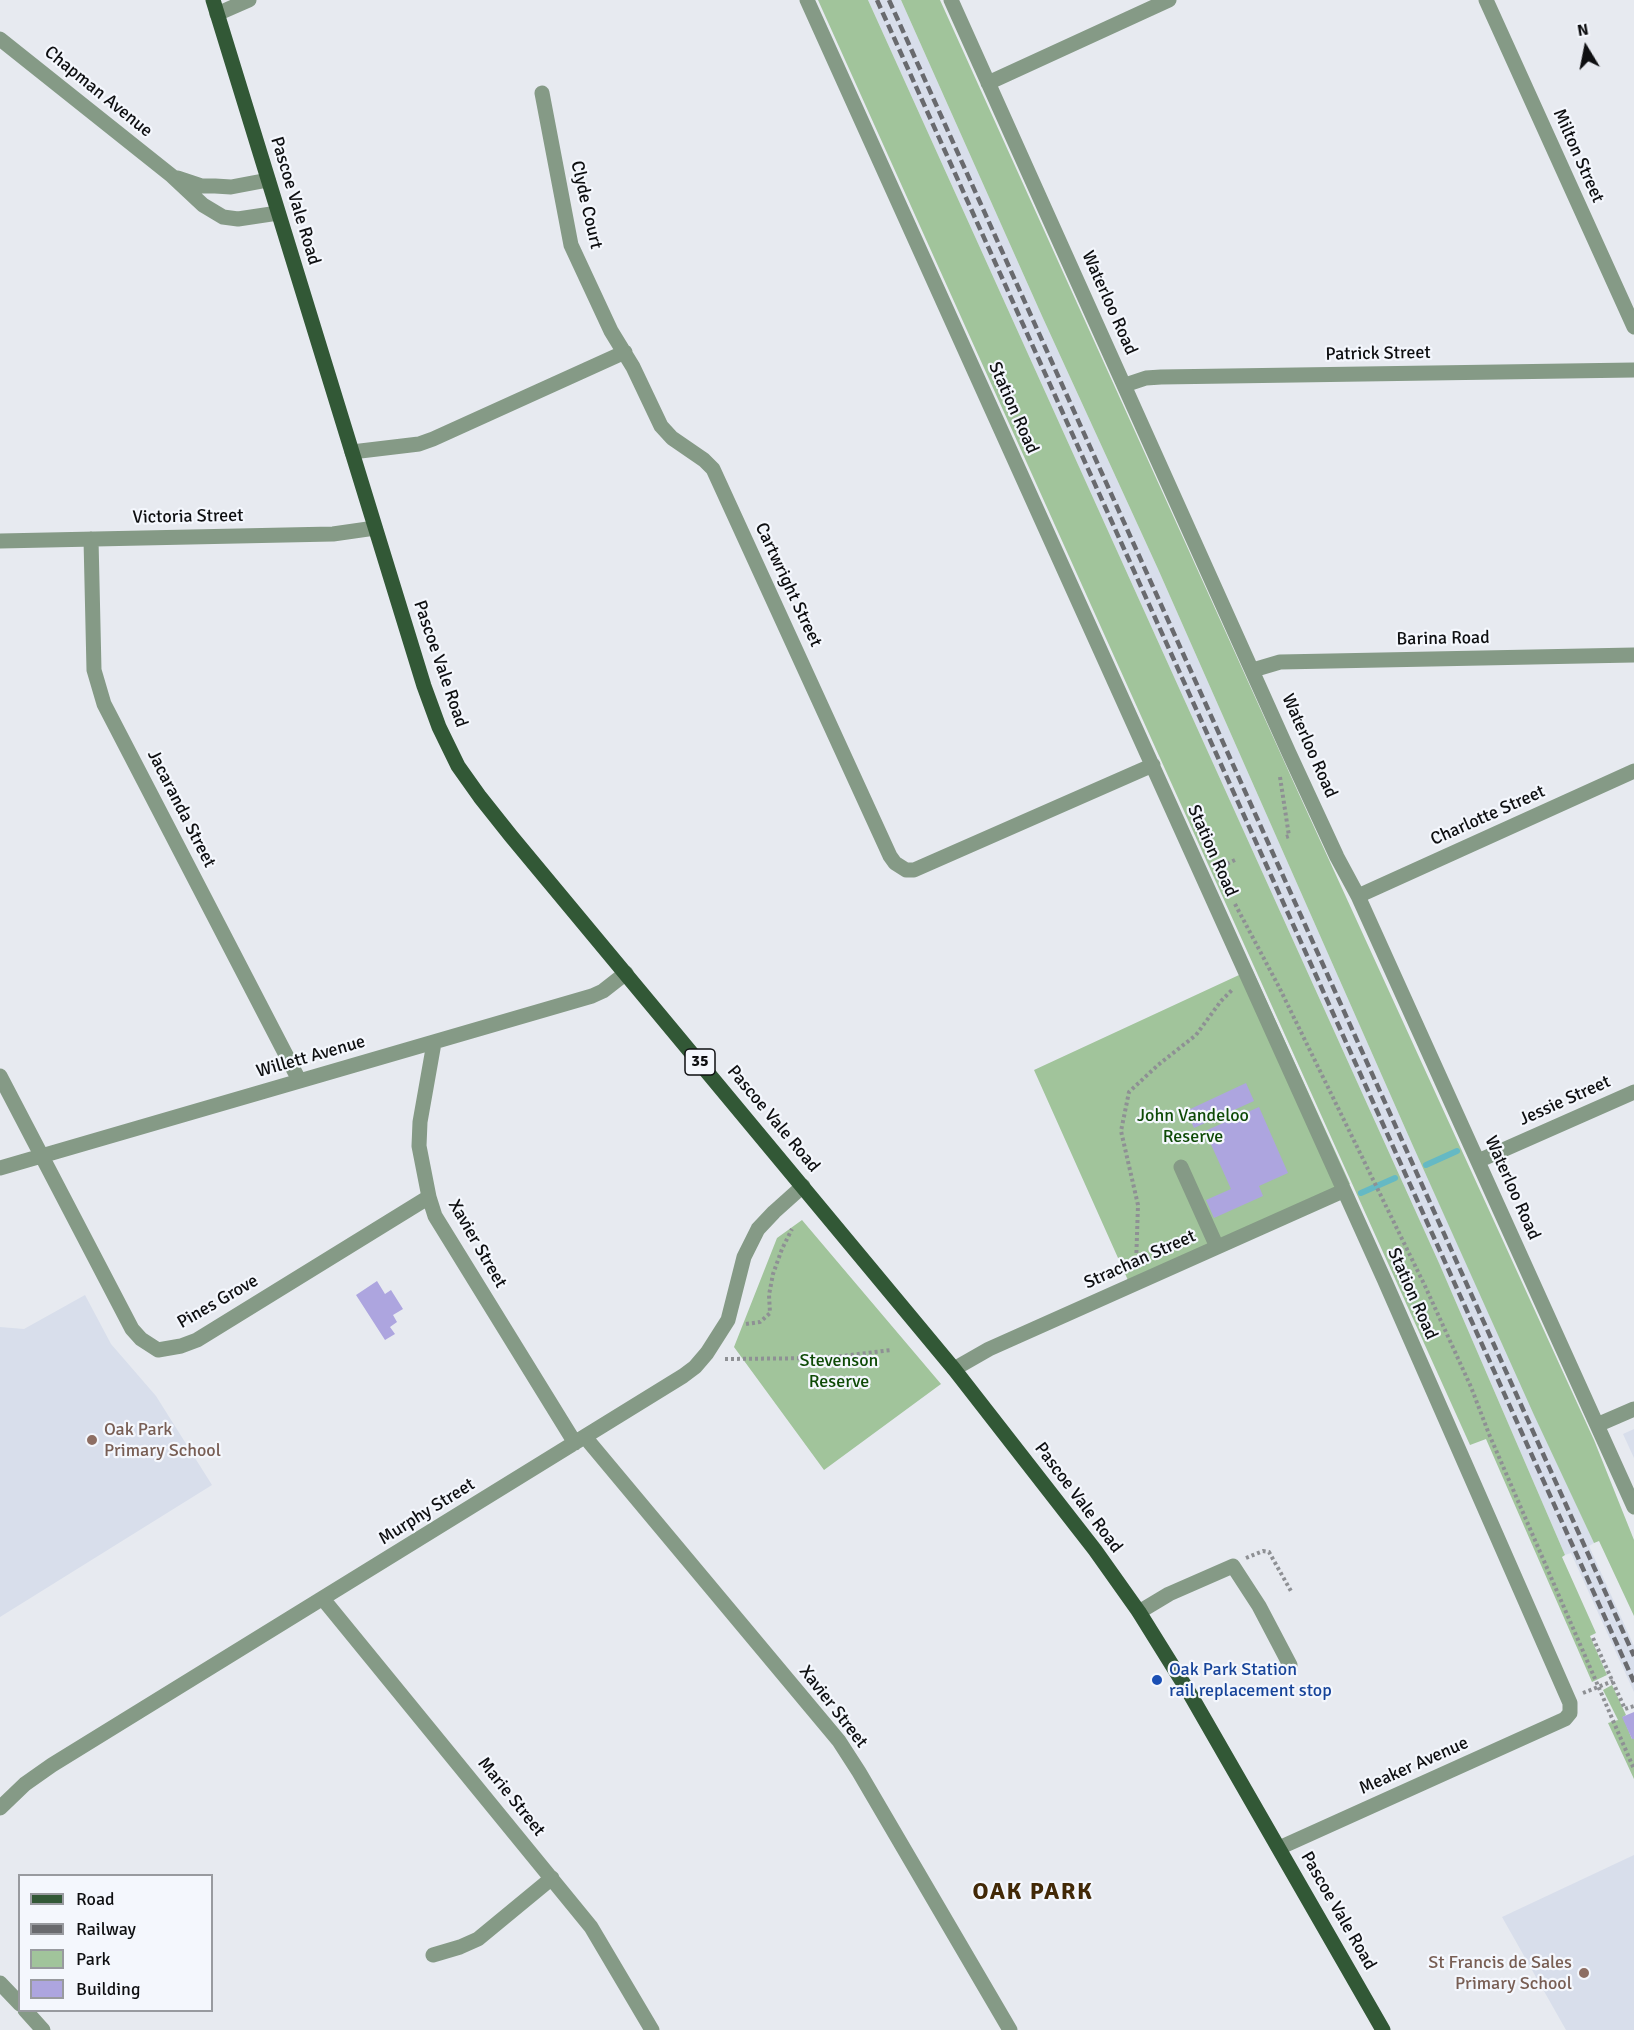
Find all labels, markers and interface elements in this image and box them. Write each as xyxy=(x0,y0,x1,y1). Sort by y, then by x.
north arrow xyxy=(1556,18,1616,78)
text: N xyxy=(1576,19,1590,41)
street label: Chapman Avenue xyxy=(40,42,156,142)
street label: Milton Street xyxy=(1548,106,1608,206)
street label: Pascoe Vale Road xyxy=(265,134,325,268)
street label: Clyde Court xyxy=(565,159,607,251)
street label: Waterloo Road xyxy=(1076,248,1142,358)
street label: Patrick Street xyxy=(1325,342,1431,366)
street label: Station Road xyxy=(983,359,1043,457)
street label: Victoria Street xyxy=(132,505,244,529)
street label: Cartwright Street xyxy=(750,519,826,651)
street label: Pascoe Vale Road xyxy=(408,598,472,730)
street label: Barina Road xyxy=(1396,627,1490,651)
street label: Waterloo Road xyxy=(1276,691,1342,801)
street label: Jacaranda Street xyxy=(142,747,220,871)
street label: Charlotte Street xyxy=(1427,781,1549,851)
street label: Station Road xyxy=(1182,802,1242,900)
street label: Willett Avenue xyxy=(254,1031,368,1083)
road number: 35 xyxy=(685,1049,715,1075)
street label: Pascoe Vale Road xyxy=(722,1061,824,1177)
street label: Jessie Street xyxy=(1516,1071,1614,1131)
park label: John Vandeloo Reserve xyxy=(1137,1105,1249,1148)
street label: Waterloo Road xyxy=(1479,1133,1545,1243)
street label: Xavier Street xyxy=(443,1196,511,1292)
street label: Strachan Street xyxy=(1081,1226,1199,1294)
street label: Station Road xyxy=(1382,1245,1442,1343)
street label: Pines Grove xyxy=(174,1270,262,1334)
park label: Stevenson Reserve xyxy=(800,1350,878,1392)
place label: Oak Park Primary School xyxy=(104,1419,221,1462)
marker: Oak Park Primary School xyxy=(85,1433,99,1447)
street label: Pascoe Vale Road xyxy=(1029,1438,1127,1558)
street label: Murphy Street xyxy=(375,1474,479,1550)
place label: Oak Park Station rail replacement stop xyxy=(1169,1659,1332,1702)
street label: Xavier Street xyxy=(794,1662,872,1752)
marker: Oak Park Station rail replacement stop xyxy=(1150,1673,1164,1687)
street label: Meaker Avenue xyxy=(1356,1732,1472,1800)
street label: Marie Street xyxy=(473,1753,549,1841)
street label: Pascoe Vale Road xyxy=(1295,1848,1381,1974)
legend xyxy=(18,1874,213,2012)
district label: OAK PARK xyxy=(973,1879,1093,1907)
text: Road xyxy=(76,1888,115,1910)
text: Railway xyxy=(76,1918,136,1940)
text: Park xyxy=(76,1948,111,1970)
place label: St Francis de Sales Primary School xyxy=(1428,1952,1572,1994)
marker: St Francis de Sales Primary School xyxy=(1577,1966,1591,1980)
text: Building xyxy=(76,1978,140,2000)

